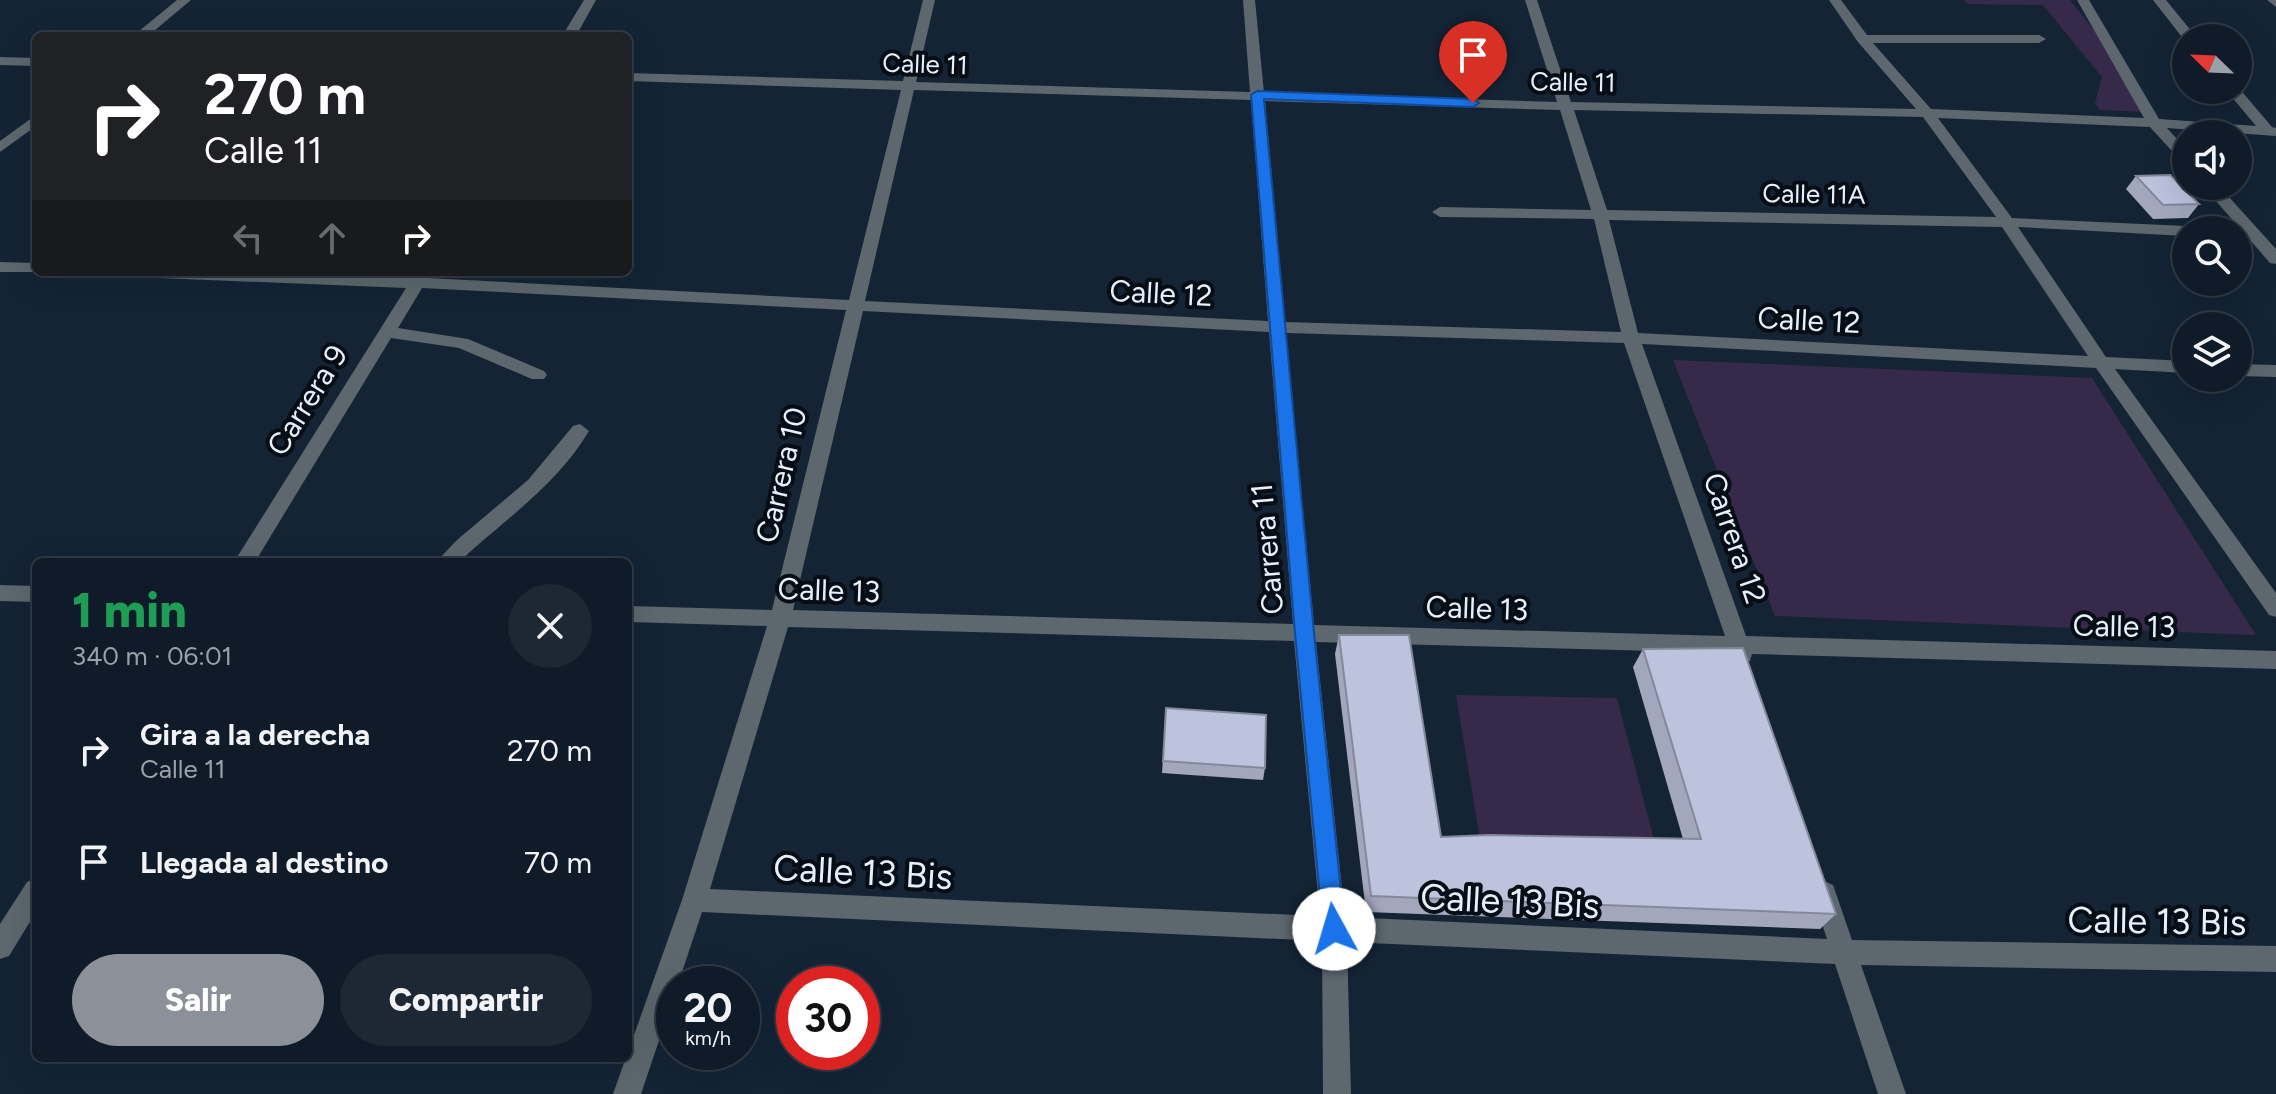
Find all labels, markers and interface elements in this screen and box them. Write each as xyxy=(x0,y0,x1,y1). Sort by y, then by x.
pin xyxy=(1439,21,1507,103)
north arrow xyxy=(2172,24,2252,104)
map controls xyxy=(2172,24,2252,392)
icon: arrive xyxy=(1451,33,1495,77)
street label: Calle 11 xyxy=(882,47,968,81)
text: 270 m xyxy=(204,61,366,128)
icon: right xyxy=(72,64,176,168)
street label: Calle 11 xyxy=(1530,65,1616,99)
button: sound xyxy=(2172,120,2252,200)
text: Calle 11 xyxy=(204,129,322,172)
street label: Calle 11A xyxy=(1762,177,1866,211)
icon: left xyxy=(226,216,270,260)
icon: ahead xyxy=(310,216,354,260)
icon: right xyxy=(394,216,438,260)
button: search xyxy=(2172,216,2252,296)
street label: Calle 12 xyxy=(1109,272,1213,314)
street label: Calle 12 xyxy=(1757,299,1861,341)
button: layers xyxy=(2172,312,2252,392)
street label: Carrera 9 xyxy=(259,338,355,462)
street label: Carrera 10 xyxy=(747,404,815,546)
street label: Carrera 12 xyxy=(1695,468,1775,608)
street label: Carrera 11 xyxy=(1243,482,1291,616)
street label: Calle 13 xyxy=(777,570,881,610)
text: 1 min xyxy=(72,581,187,639)
button: close xyxy=(508,584,592,668)
street label: Calle 13 xyxy=(1425,588,1529,628)
street label: Calle 13 xyxy=(2072,607,2176,645)
text: 340 m · 06:01 xyxy=(72,640,232,672)
text: Gira a la derecha xyxy=(140,716,370,753)
icon: right xyxy=(72,728,116,772)
text: 270 m xyxy=(507,732,592,769)
text: Calle 11 xyxy=(140,753,226,785)
icon: arrive xyxy=(72,840,116,884)
text: Llegada al destino xyxy=(140,844,388,881)
text: 70 m xyxy=(524,844,592,881)
street label: Calle 13 Bis xyxy=(772,846,954,898)
street label: Calle 13 Bis xyxy=(1419,875,1601,927)
position arrow xyxy=(1292,887,1376,971)
street label: Calle 13 Bis xyxy=(2067,898,2247,944)
button: Salir xyxy=(72,954,324,1046)
button: Compartir xyxy=(340,954,592,1046)
speed limit sign: 30 xyxy=(776,966,880,1070)
text: 20 xyxy=(683,984,733,1032)
text: km/h xyxy=(685,1026,731,1050)

